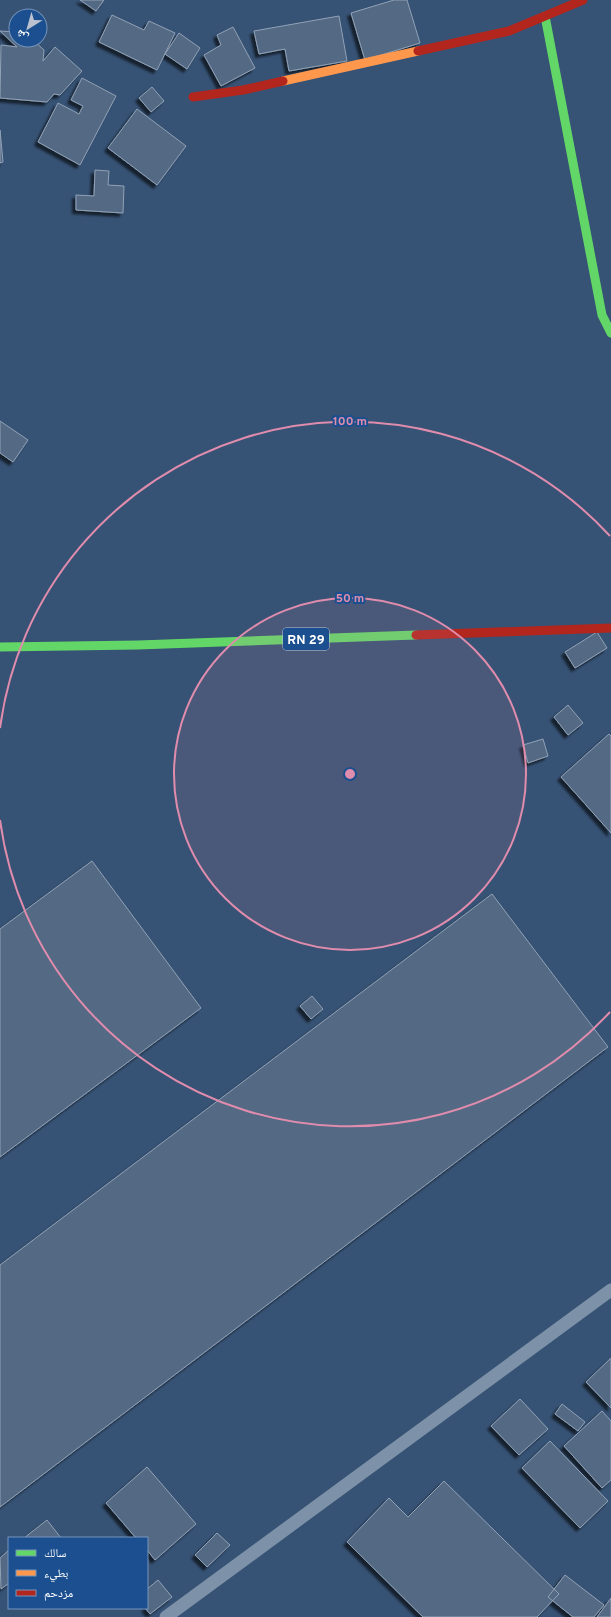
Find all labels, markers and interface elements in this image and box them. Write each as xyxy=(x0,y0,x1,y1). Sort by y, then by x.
north arrow xyxy=(8,8,48,48)
text: ش xyxy=(13,26,31,44)
text: 100 m xyxy=(333,414,367,430)
text: 50 m xyxy=(336,591,364,607)
road number: RN 29 xyxy=(283,628,329,650)
centre of rings xyxy=(343,767,357,781)
legend xyxy=(8,1537,148,1609)
text: سالك xyxy=(44,1546,66,1562)
text: بطيء xyxy=(44,1566,68,1583)
text: مزدحم xyxy=(44,1586,73,1602)

